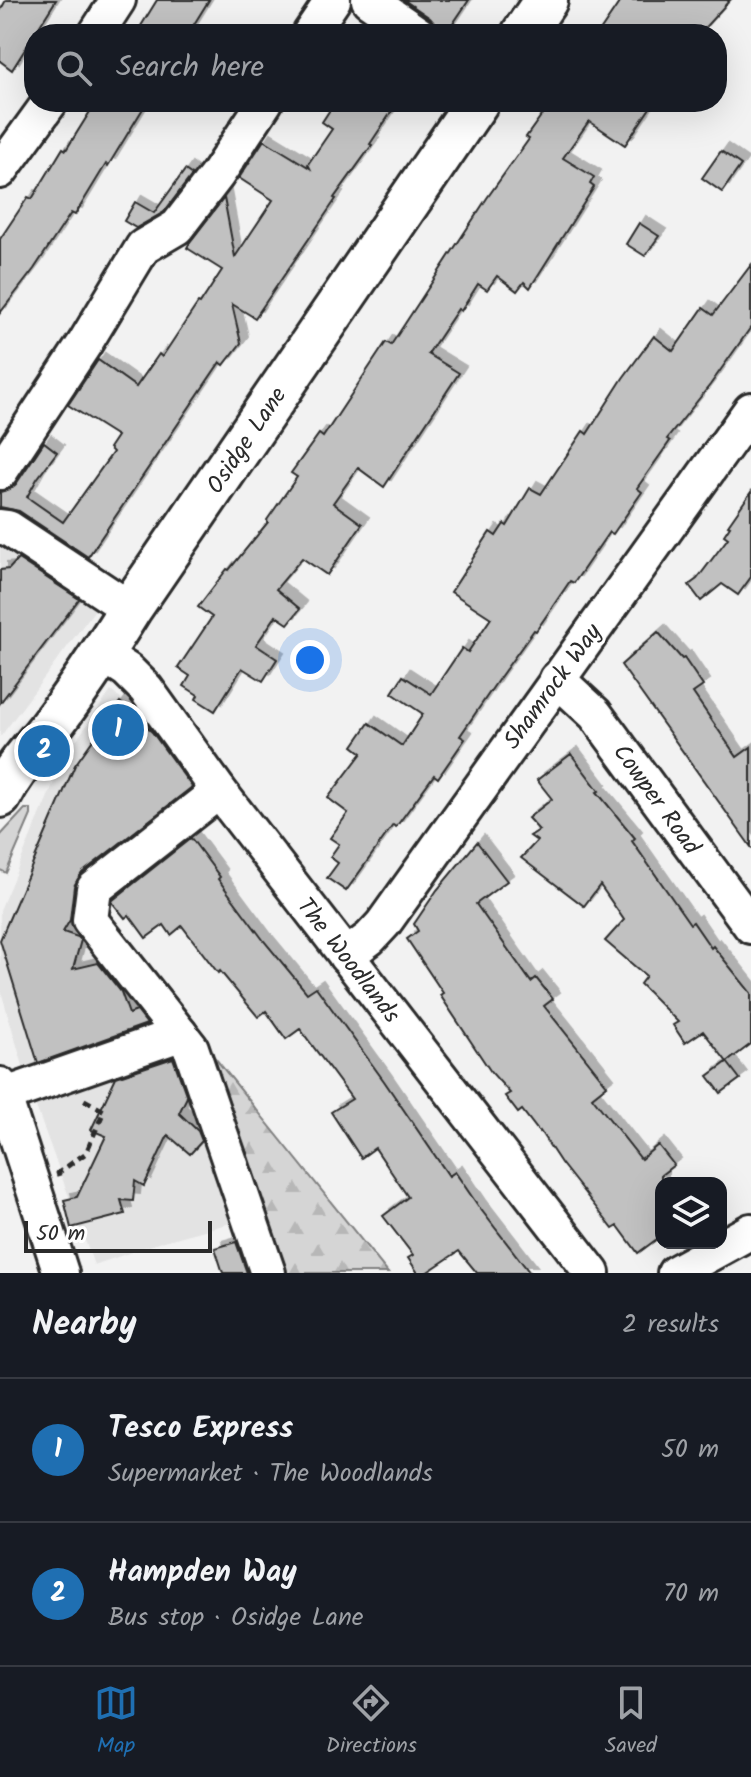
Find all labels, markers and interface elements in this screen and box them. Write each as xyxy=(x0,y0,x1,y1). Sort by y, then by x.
search box xyxy=(24,24,727,112)
text: Search here xyxy=(116,44,264,92)
icon: search xyxy=(52,46,96,90)
street label: Osidge Lane xyxy=(197,379,298,502)
street label: Shamrock Way xyxy=(494,615,613,758)
your location xyxy=(290,640,330,680)
pin: 1 xyxy=(92,700,144,760)
pin: 2 xyxy=(18,721,70,781)
street label: Cowper Road xyxy=(602,736,710,864)
street label: The Woodlands xyxy=(286,890,410,1032)
map controls xyxy=(655,1177,727,1249)
button: layers xyxy=(655,1177,727,1249)
scale bar xyxy=(24,1217,212,1253)
text: 50 m xyxy=(36,1217,85,1252)
text: Nearby xyxy=(32,1298,137,1352)
text: 2 results xyxy=(622,1304,719,1346)
text: Tesco Express xyxy=(108,1405,293,1453)
text: 1 xyxy=(54,1429,62,1471)
text: 50 m xyxy=(661,1429,719,1471)
text: Supermarket · The Woodlands xyxy=(108,1453,433,1495)
text: Hampden Way xyxy=(108,1549,297,1597)
text: 2 xyxy=(50,1573,66,1615)
text: 70 m xyxy=(663,1573,719,1615)
text: Bus stop · Osidge Lane xyxy=(108,1597,364,1639)
tab: Map xyxy=(94,1681,138,1764)
tab: Directions xyxy=(326,1681,417,1764)
tab: Saved xyxy=(605,1681,657,1764)

